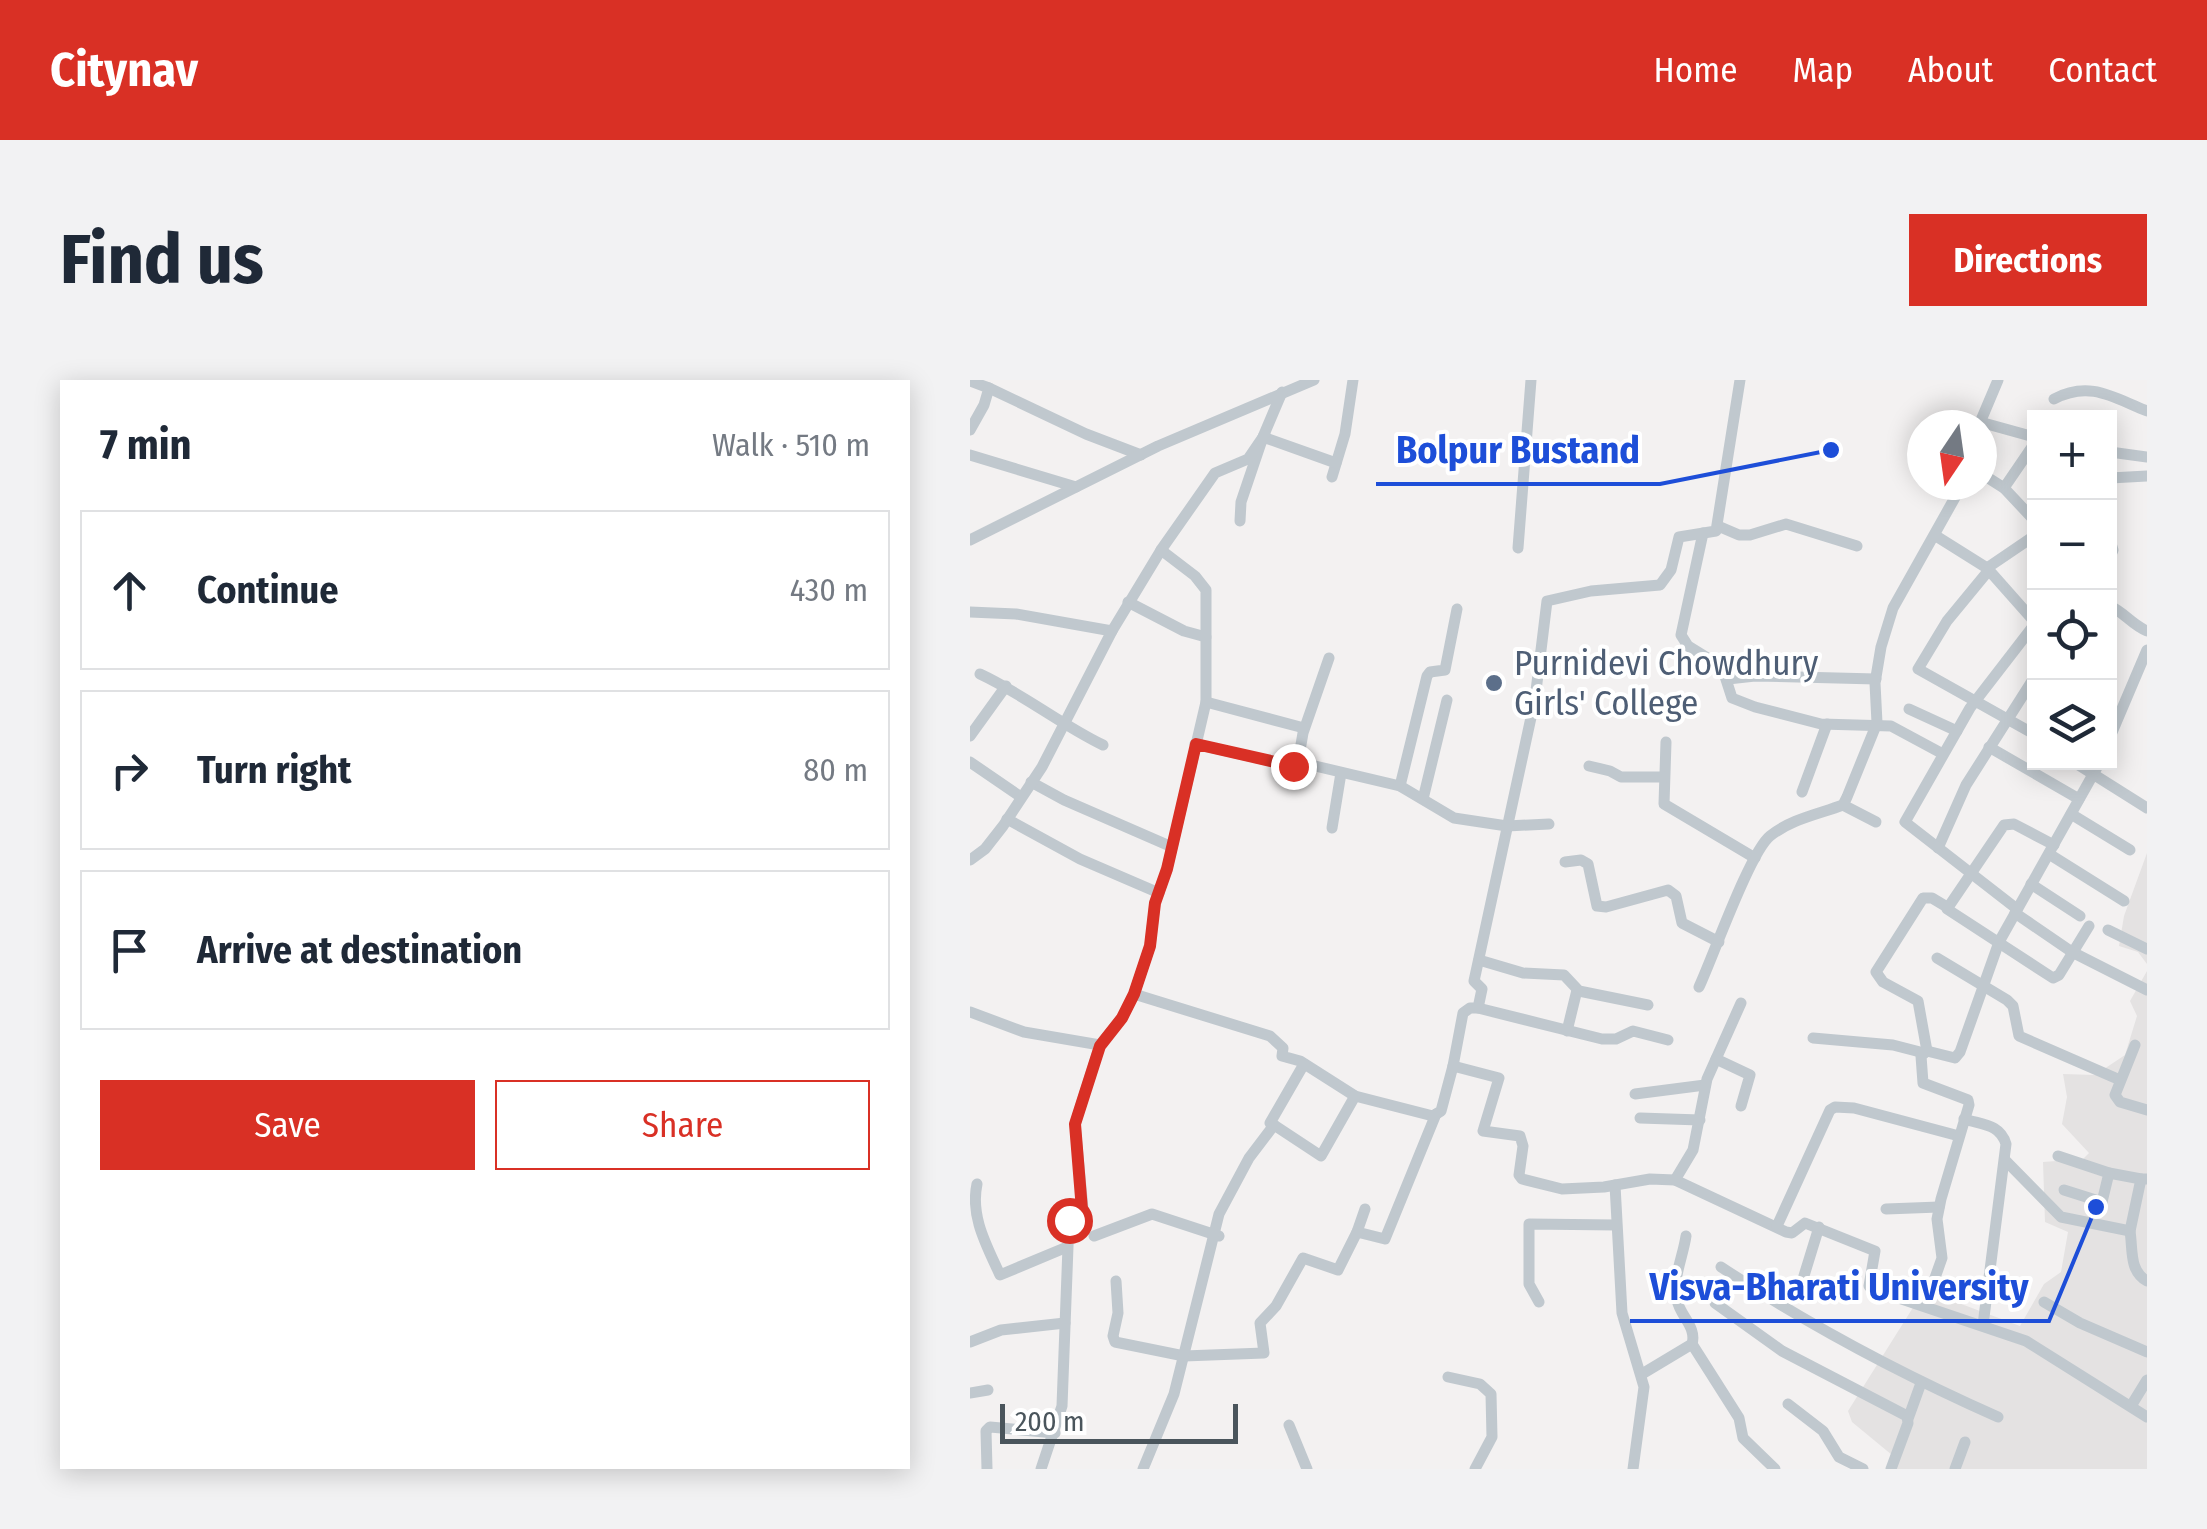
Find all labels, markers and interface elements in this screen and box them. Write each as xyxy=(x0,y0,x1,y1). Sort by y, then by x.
text: Citynav xyxy=(50,41,198,99)
text: Home xyxy=(1654,49,1737,91)
text: Map xyxy=(1792,49,1853,91)
text: About xyxy=(1908,49,1993,91)
text: Contact xyxy=(2048,49,2157,91)
button: Directions xyxy=(1909,214,2147,306)
text: Find us xyxy=(60,218,264,302)
north arrow xyxy=(1907,410,1997,500)
map controls xyxy=(2027,410,2117,770)
button: + xyxy=(2027,410,2117,500)
callout: Bolpur Bustand xyxy=(1376,416,1660,484)
text: 7 min xyxy=(100,420,192,470)
text: Walk · 510 m xyxy=(712,426,870,464)
text: Bolpur Bustand xyxy=(1396,427,1640,473)
button: − xyxy=(2027,500,2117,590)
icon: ahead xyxy=(102,563,157,618)
text: Continue xyxy=(197,567,338,613)
text: 430 m xyxy=(790,571,868,609)
button: locate xyxy=(2027,590,2117,680)
place label: Purnidevi Chowdhury Girls' College xyxy=(1514,642,1819,724)
marker: Purnidevi Chowdhury Girls' College xyxy=(1483,672,1505,694)
button: layers xyxy=(2027,680,2117,770)
icon: right xyxy=(102,743,157,798)
route end xyxy=(1271,744,1317,790)
text: Turn right xyxy=(197,747,351,793)
text: 80 m xyxy=(803,751,868,789)
icon: arrive xyxy=(102,923,157,978)
text: Arrive at destination xyxy=(197,927,522,973)
button: Save xyxy=(100,1080,475,1170)
button: Share xyxy=(495,1080,870,1170)
route start xyxy=(1047,1198,1093,1244)
callout: Visva-Bharati University xyxy=(1630,1253,2049,1321)
text: Visva-Bharati University xyxy=(1648,1264,2029,1310)
scale bar xyxy=(1000,1399,1238,1444)
text: 200 m xyxy=(1015,1405,1085,1438)

